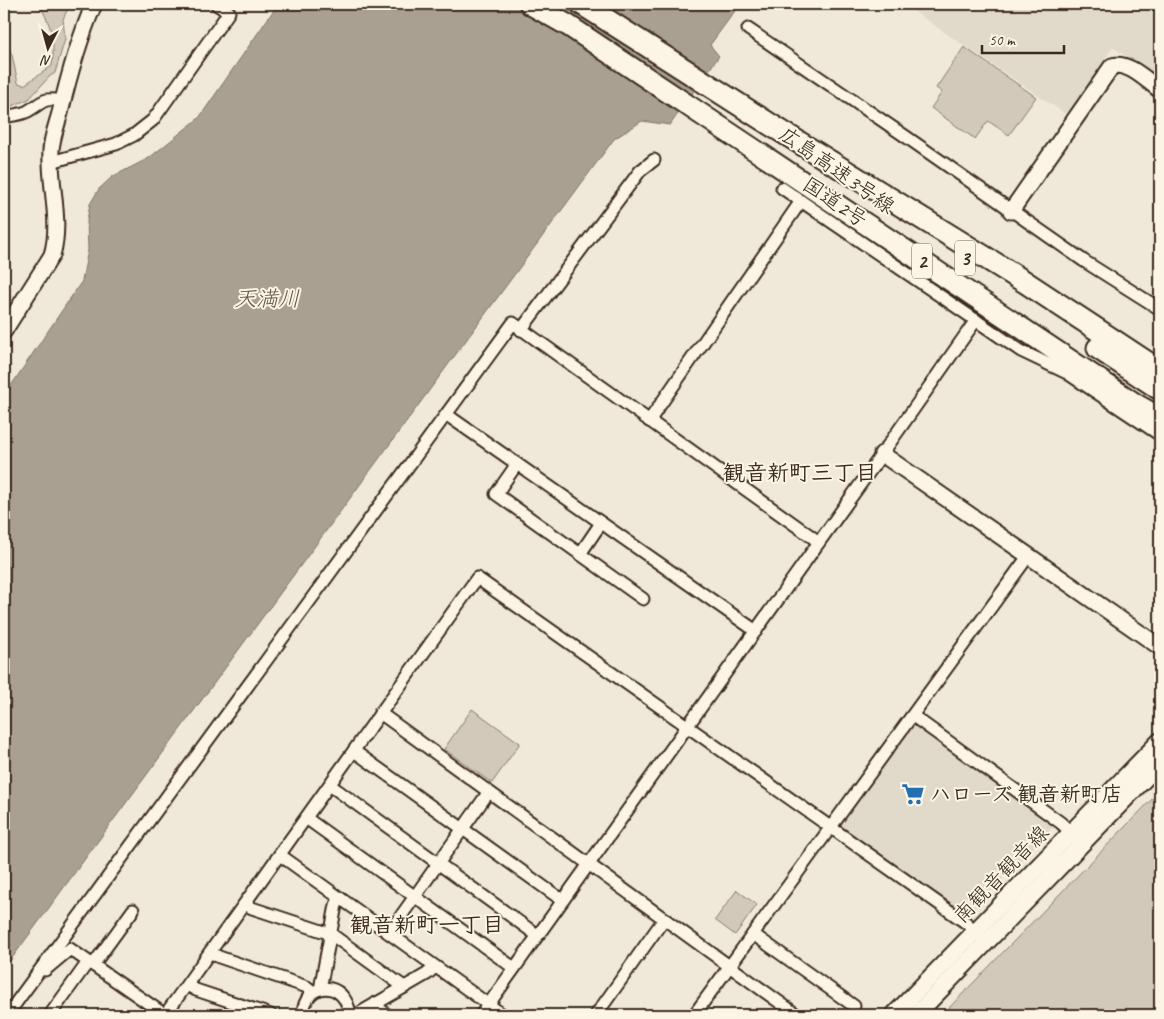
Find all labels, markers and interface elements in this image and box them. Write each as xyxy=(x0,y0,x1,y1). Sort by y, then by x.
north arrow xyxy=(22,22,72,72)
scale bar xyxy=(982,22,1064,54)
text: 50 m xyxy=(989,31,1016,50)
text: N xyxy=(39,51,52,69)
street label: 広島高速3号線 xyxy=(774,121,900,219)
street label: 国道2号 xyxy=(798,171,872,233)
road number: 3 xyxy=(955,240,975,276)
road number: 2 xyxy=(912,244,932,278)
water label: 天満川 xyxy=(234,285,300,313)
district label: 観音新町三丁目 xyxy=(723,459,877,487)
supermarket icon: ハローズ 観音新町店 xyxy=(900,781,926,807)
place label: ハローズ 観音新町店 xyxy=(930,781,1122,807)
street label: 南観音観音線 xyxy=(948,820,1054,928)
district label: 観音新町一丁目 xyxy=(350,911,504,939)

